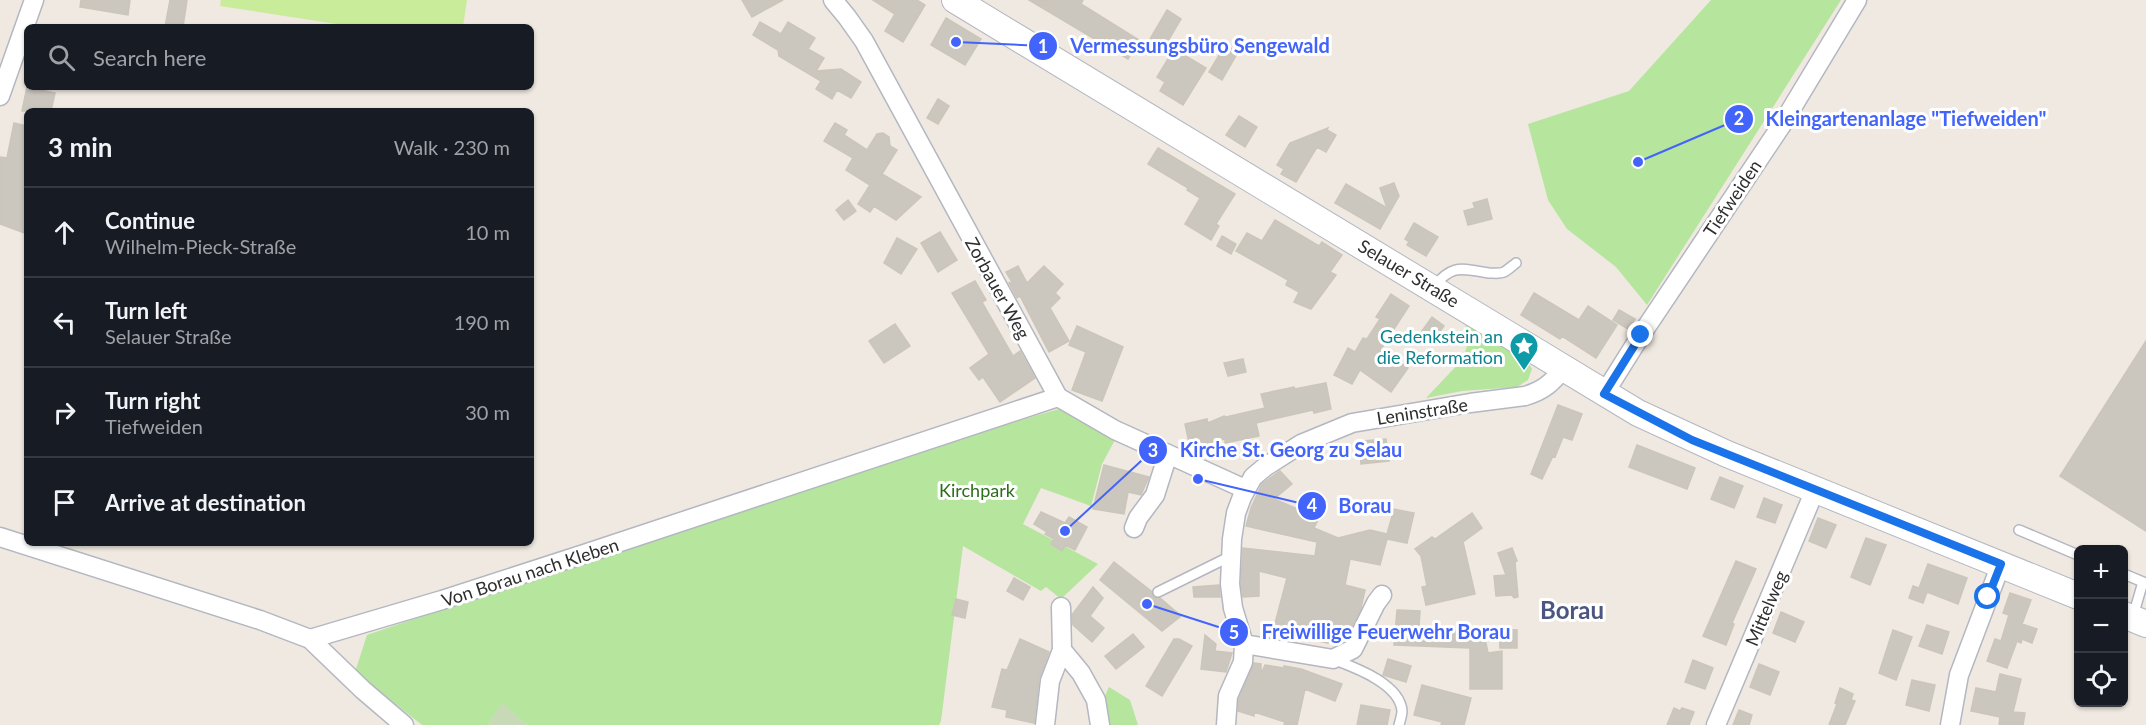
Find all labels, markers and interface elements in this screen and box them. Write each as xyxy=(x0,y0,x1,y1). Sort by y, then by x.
search box xyxy=(24,24,534,90)
callout: Vermessungsbüro Sengewald xyxy=(1028,27,1342,65)
text: Vermessungsbüro Sengewald xyxy=(1069,33,1330,57)
text: 1 xyxy=(1038,35,1048,57)
icon: search xyxy=(45,41,78,74)
text: Search here xyxy=(93,44,206,71)
callout: Kleingartenanlage "Tiefweiden" xyxy=(1724,100,2059,138)
text: Kleingartenanlage "Tiefweiden" xyxy=(1766,106,2046,130)
text: 2 xyxy=(1734,107,1744,129)
text: 3 min xyxy=(48,131,112,163)
text: Walk · 230 m xyxy=(394,135,510,159)
street label: Tiefweiden xyxy=(1698,155,1766,241)
text: Continue xyxy=(105,207,195,234)
icon: ahead xyxy=(48,216,81,249)
text: 10 m xyxy=(465,220,510,244)
street label: Zorbauer Weg xyxy=(961,233,1035,343)
text: Wilhelm-Pieck-Straße xyxy=(105,234,296,258)
street label: Selauer Straße xyxy=(1355,234,1463,312)
text: Turn left xyxy=(105,297,187,324)
icon: left xyxy=(48,306,81,339)
text: 190 m xyxy=(454,310,510,334)
route end xyxy=(1627,321,1653,347)
text: Selauer Straße xyxy=(105,324,232,348)
place label: Gedenkstein an die Reformation xyxy=(1377,325,1503,368)
place icon: Gedenkstein an die Reformation xyxy=(1508,330,1540,372)
text: Turn right xyxy=(105,387,200,414)
street label: Leninstraße xyxy=(1375,393,1469,429)
icon: right xyxy=(48,396,81,429)
text: 30 m xyxy=(465,400,510,424)
text: Tiefweiden xyxy=(105,414,203,438)
callout: Kirche St. Georg zu Selau xyxy=(1138,431,1415,469)
text: Kirche St. Georg zu Selau xyxy=(1180,437,1402,461)
text: 3 xyxy=(1148,439,1158,461)
park label: Kirchpark xyxy=(939,479,1016,501)
icon: arrive xyxy=(48,486,81,519)
callout: Borau xyxy=(1297,487,1404,525)
text: Arrive at destination xyxy=(105,489,306,516)
text: Borau xyxy=(1338,493,1392,517)
text: 4 xyxy=(1307,494,1317,516)
street label: Von Borau nach Kleben xyxy=(439,533,621,611)
map controls xyxy=(2074,545,2128,707)
button: + xyxy=(2074,545,2128,599)
street label: Mittelweg xyxy=(1740,567,1792,649)
route start xyxy=(1974,583,2000,609)
district label: Borau xyxy=(1540,595,1604,624)
button: − xyxy=(2074,599,2128,653)
callout: Freiwillige Feuerwehr Borau xyxy=(1219,613,1523,651)
text: Freiwillige Feuerwehr Borau xyxy=(1261,619,1511,643)
text: 5 xyxy=(1229,621,1239,643)
button: locate xyxy=(2074,653,2128,707)

